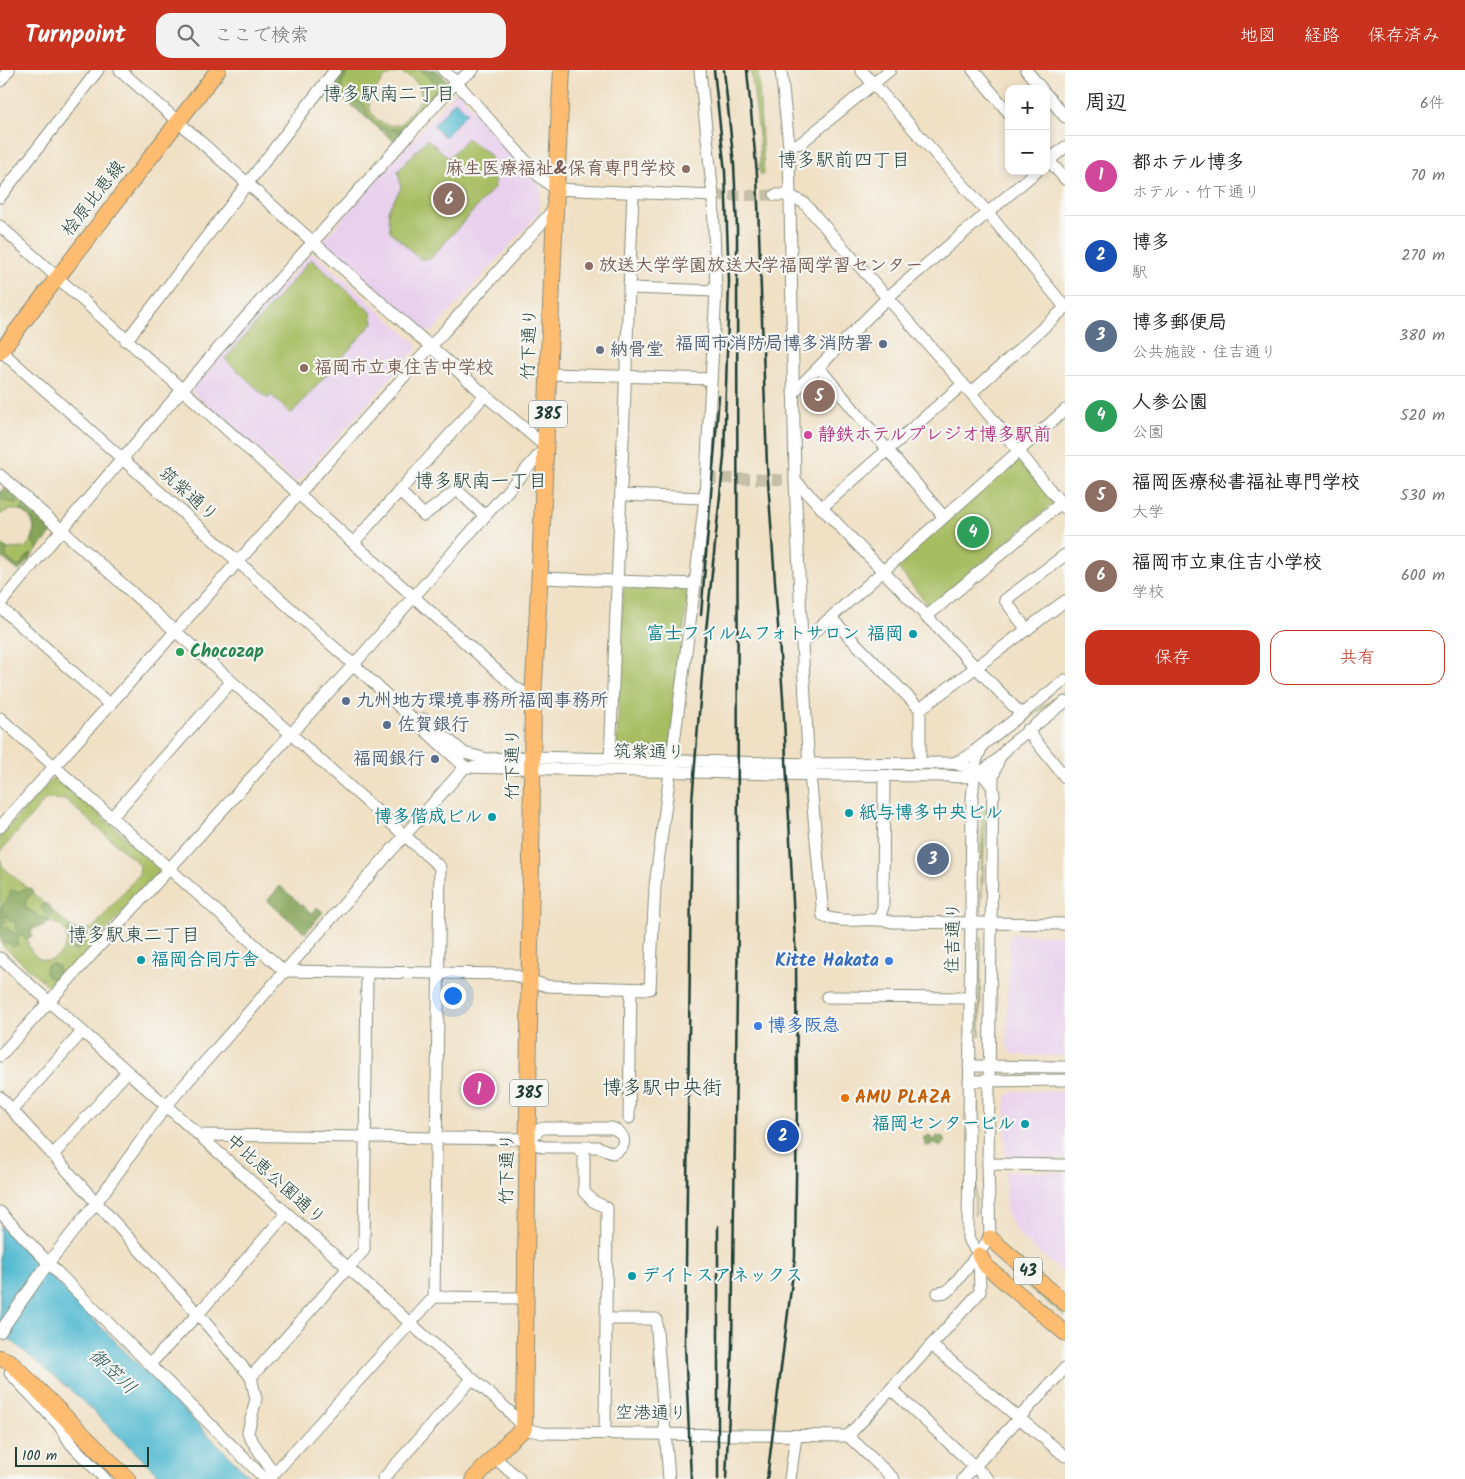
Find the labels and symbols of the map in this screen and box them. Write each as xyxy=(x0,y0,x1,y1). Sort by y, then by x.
district label: 博多駅南二丁目 xyxy=(322,80,456,110)
district label: 博多駅前四丁目 xyxy=(777,146,911,176)
street label: 桧原比恵線 xyxy=(55,155,133,243)
place label: 麻生医療福祉&保育専門学校 xyxy=(446,155,676,184)
marker: 麻生医療福祉&保育専門学校 xyxy=(680,163,692,175)
pin: 6 xyxy=(433,180,465,218)
place label: 放送大学学園放送大学福岡学習センター xyxy=(599,252,923,281)
marker: 放送大学学園放送大学福岡学習センター xyxy=(583,260,595,272)
street label: 竹下通り xyxy=(514,308,546,380)
place label: 福岡市消防局博多消防署 xyxy=(675,330,873,359)
place label: 納骨堂 xyxy=(610,336,664,365)
marker: 福岡市消防局博多消防署 xyxy=(877,338,889,350)
marker: 納骨堂 xyxy=(594,344,606,356)
place label: 福岡市立東住吉中学校 xyxy=(314,354,494,383)
marker: 福岡市立東住吉中学校 xyxy=(298,362,310,374)
pin: 5 xyxy=(803,377,835,415)
road number: 385 xyxy=(529,400,567,428)
place label: 静鉄ホテルプレジオ博多駅前 xyxy=(818,421,1051,450)
marker: 静鉄ホテルプレジオ博多駅前 xyxy=(802,429,814,441)
street label: 筑紫通り xyxy=(152,460,224,530)
district label: 博多駅南一丁目 xyxy=(414,467,548,497)
pin: 4 xyxy=(957,513,989,551)
place label: 富士フイルムフォトサロン 福岡 xyxy=(647,620,903,649)
marker: 富士フイルムフォトサロン 福岡 xyxy=(907,628,919,640)
place label: Chocozap xyxy=(190,638,264,667)
marker: Chocozap xyxy=(174,646,186,658)
place label: 九州地方環境事務所福岡事務所 xyxy=(356,687,608,716)
marker: 九州地方環境事務所福岡事務所 xyxy=(340,695,352,707)
place label: 佐賀銀行 xyxy=(397,711,469,740)
marker: 佐賀銀行 xyxy=(381,719,393,731)
street label: 竹下通り xyxy=(499,728,528,800)
street label: 筑紫通り xyxy=(613,738,685,768)
place label: 福岡銀行 xyxy=(353,745,425,774)
marker: 福岡銀行 xyxy=(429,753,441,765)
place label: 紙与博多中央ビル xyxy=(859,799,1003,828)
place label: 博多偕成ビル xyxy=(374,803,482,832)
marker: 紙与博多中央ビル xyxy=(843,807,855,819)
marker: 博多偕成ビル xyxy=(486,811,498,823)
pin: 3 xyxy=(917,840,949,878)
street label: 住吉通り xyxy=(939,902,969,974)
district label: 博多駅東二丁目 xyxy=(67,921,201,951)
place label: 福岡合同庁舎 xyxy=(151,946,259,975)
place label: Kitte Hakata xyxy=(775,947,879,976)
marker: 福岡合同庁舎 xyxy=(135,954,147,966)
marker: Kitte Hakata xyxy=(883,955,895,967)
your location xyxy=(440,983,466,1009)
place label: 博多阪急 xyxy=(768,1012,840,1041)
marker: 博多阪急 xyxy=(752,1020,764,1032)
pin: 1 xyxy=(463,1070,495,1108)
district label: 博多駅中央街 xyxy=(602,1073,722,1105)
road number: 385 xyxy=(510,1080,548,1106)
place label: AMU PLAZA xyxy=(855,1084,952,1113)
marker: AMU PLAZA xyxy=(839,1092,851,1104)
place label: 福岡センタービル xyxy=(872,1110,1015,1139)
pin: 2 xyxy=(767,1117,799,1155)
marker: 福岡センタービル xyxy=(1019,1118,1031,1130)
street label: 中比恵公園通り xyxy=(218,1127,332,1233)
street label: 竹下通り xyxy=(493,1133,523,1205)
road number: 43 xyxy=(1014,1258,1042,1284)
place label: デイトスアネックス xyxy=(642,1262,803,1291)
marker: デイトスアネックス xyxy=(626,1270,638,1282)
water label: 御笠川 xyxy=(81,1342,143,1402)
street label: 空港通り xyxy=(615,1399,687,1429)
scale bar xyxy=(15,1444,149,1467)

